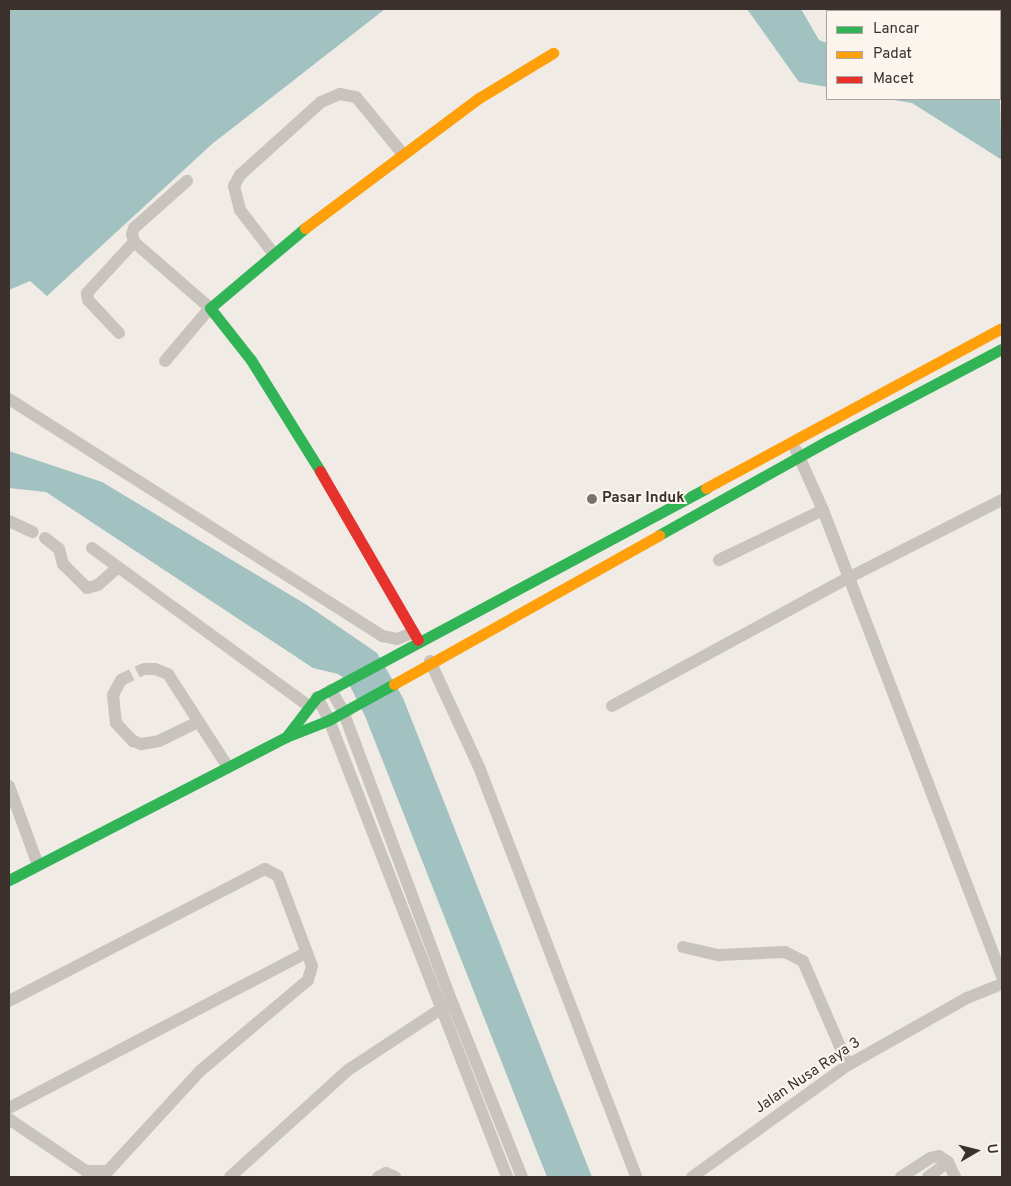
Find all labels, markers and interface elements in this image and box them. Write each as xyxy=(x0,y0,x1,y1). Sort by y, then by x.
legend xyxy=(826,10,1001,100)
text: Lancar xyxy=(873,20,919,39)
text: Padat xyxy=(873,45,912,64)
text: Macet xyxy=(873,70,914,89)
place label: Pasar Induk xyxy=(602,490,685,508)
marker: Pasar Induk xyxy=(586,493,598,505)
street label: Jalan Nusa Raya 3 xyxy=(752,1034,864,1118)
north arrow xyxy=(951,1126,1001,1176)
text: U xyxy=(982,1143,1000,1155)

